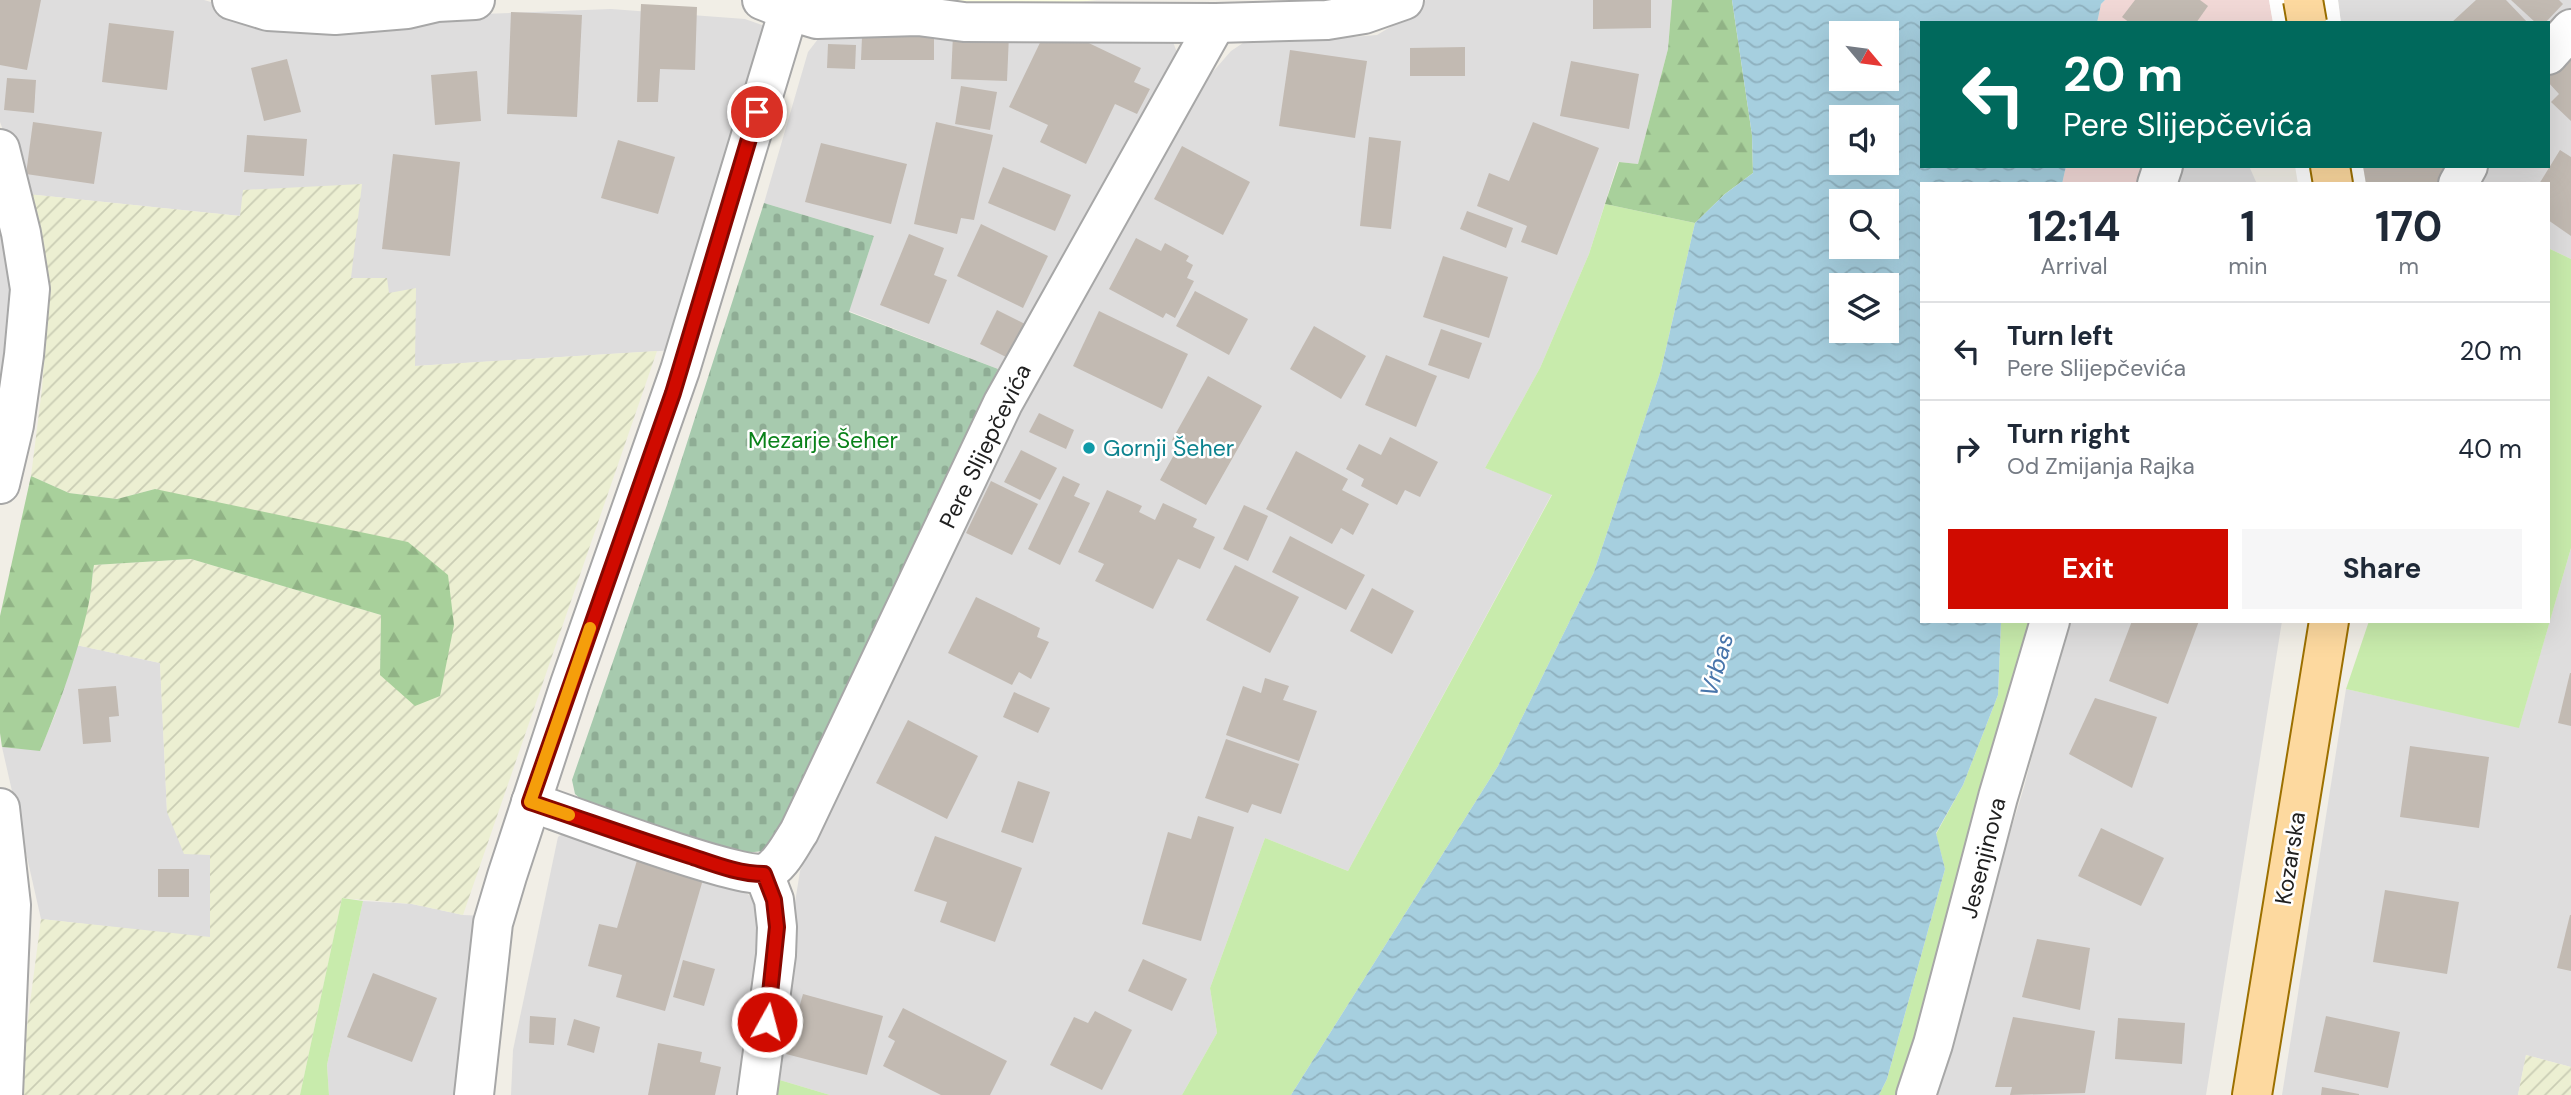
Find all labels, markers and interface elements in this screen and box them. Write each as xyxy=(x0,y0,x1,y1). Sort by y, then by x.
north arrow xyxy=(1829,21,1899,91)
map controls xyxy=(1829,21,1899,343)
text: 20 m xyxy=(2063,42,2183,106)
icon: left xyxy=(1948,49,2039,140)
pin xyxy=(727,82,787,142)
icon: arrive xyxy=(738,93,776,131)
text: Pere Slijepčevića xyxy=(2063,104,2312,146)
button: sound xyxy=(1829,105,1899,175)
button: search xyxy=(1829,189,1899,259)
text: 12:14 xyxy=(2028,199,2120,254)
text: 1 xyxy=(2240,199,2255,254)
text: 170 xyxy=(2375,199,2442,254)
text: Arrival xyxy=(2041,251,2108,281)
text: min xyxy=(2228,251,2267,281)
text: m xyxy=(2398,251,2419,281)
button: layers xyxy=(1829,273,1899,343)
text: Turn left xyxy=(2007,319,2114,353)
icon: left xyxy=(1948,332,1986,370)
text: 20 m xyxy=(2459,334,2522,368)
text: Pere Slijepčevića xyxy=(2007,353,2186,383)
street label: Pere Slijepčevića xyxy=(932,359,1038,533)
text: Turn right xyxy=(2007,417,2131,451)
park label: Mezarje Šeher xyxy=(748,425,898,455)
icon: right xyxy=(1948,430,1986,468)
text: 40 m xyxy=(2458,432,2522,466)
place label: Gornji Šeher xyxy=(1103,433,1234,463)
marker: Gornji Šeher xyxy=(1081,440,1097,456)
text: Od Zmijanja Rajka xyxy=(2007,451,2195,481)
button: Exit xyxy=(1948,529,2228,609)
button: Share xyxy=(2242,529,2522,609)
water label: Vrbas xyxy=(1693,629,1740,700)
street label: Jesenjinova xyxy=(1953,794,2013,922)
street label: Kozarska xyxy=(2268,810,2312,906)
position arrow xyxy=(730,985,804,1059)

